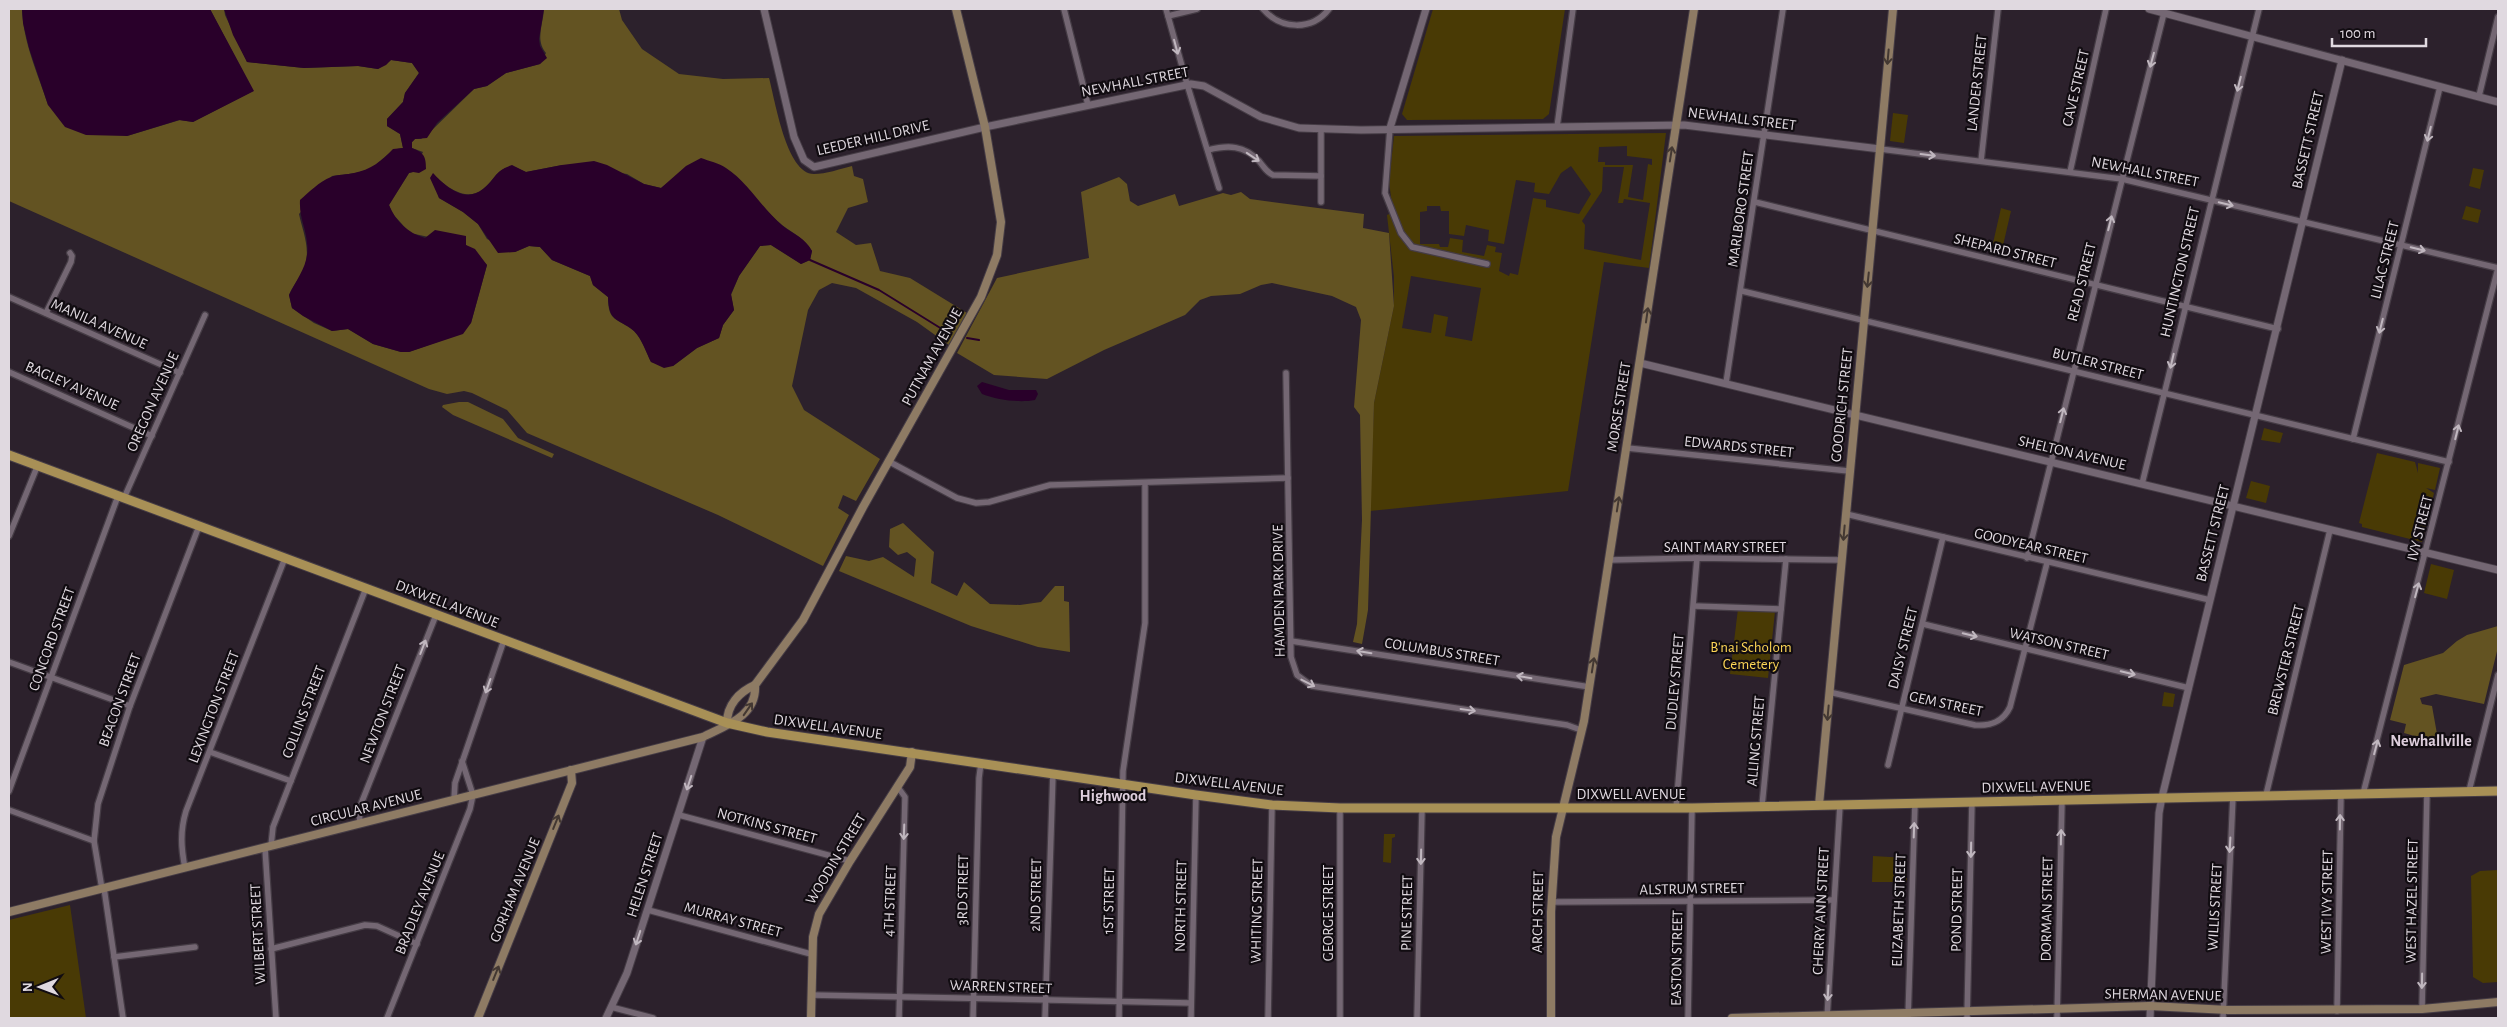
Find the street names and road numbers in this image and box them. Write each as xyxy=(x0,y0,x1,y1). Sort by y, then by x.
street label: LANDER STREET xyxy=(1964,33,1990,132)
street label: CAVE STREET xyxy=(2060,47,2092,128)
street label: NEWHALL STREET xyxy=(1080,64,1191,100)
street label: BASSETT STREET xyxy=(2289,89,2327,190)
street label: NEWHALL STREET xyxy=(1687,105,1798,133)
street label: LEEDER HILL DRIVE xyxy=(815,118,931,158)
street label: MARLBORO STREET xyxy=(1725,149,1757,268)
street label: NEWHALL STREET xyxy=(2090,154,2201,190)
street label: HUNTINGTON STREET xyxy=(2158,205,2202,339)
street label: LILAC STREET xyxy=(2368,219,2402,300)
street label: SHEPARD STREET xyxy=(1952,231,2058,271)
street label: READ STREET xyxy=(2065,240,2099,323)
street label: MANILA AVENUE xyxy=(49,296,149,352)
street label: PUTNAM AVENUE xyxy=(899,306,965,408)
street label: BUTLER STREET xyxy=(2051,345,2146,383)
street label: GOODRICH STREET xyxy=(1829,347,1856,463)
street label: OREGON AVENUE xyxy=(124,350,182,454)
street label: BAGLEY AVENUE xyxy=(23,359,121,413)
street label: MORSE STREET xyxy=(1604,360,1634,453)
street label: SHELTON AVENUE xyxy=(2017,433,2127,473)
street label: EDWARDS STREET xyxy=(1683,434,1795,460)
street label: BASSETT STREET xyxy=(2194,482,2232,583)
street label: IVY STREET xyxy=(2405,493,2436,562)
street label: HAMDEN PARK DRIVE xyxy=(1270,525,1288,657)
street label: GOODYEAR STREET xyxy=(1973,526,2090,567)
street label: SAINT MARY STREET xyxy=(1664,540,1787,555)
street label: DIXWELL AVENUE xyxy=(393,577,501,631)
street label: CONCORD STREET xyxy=(26,584,78,693)
street label: BREWSTER STREET xyxy=(2265,603,2307,717)
street label: DAISY STREET xyxy=(1886,605,1921,691)
street label: WATSON STREET xyxy=(2008,625,2111,663)
street label: DUDLEY STREET xyxy=(1663,632,1687,731)
street label: COLUMBUS STREET xyxy=(1383,636,1501,669)
street label: LEXINGTON STREET xyxy=(186,648,243,765)
street label: BEACON STREET xyxy=(96,651,144,749)
street label: NEWTON STREET xyxy=(357,662,409,765)
street label: COLLINS STREET xyxy=(279,663,329,760)
street label: GEM STREET xyxy=(1908,689,1985,719)
street label: ALLING STREET xyxy=(1745,694,1767,787)
street label: DIXWELL AVENUE xyxy=(773,712,883,742)
street label: DIXWELL AVENUE xyxy=(1174,770,1284,798)
street label: DIXWELL AVENUE xyxy=(1981,779,2091,795)
street label: CIRCULAR AVENUE xyxy=(309,787,423,829)
street label: DIXWELL AVENUE xyxy=(1576,787,1686,802)
street label: NOTKINS STREET xyxy=(715,805,819,847)
street label: WOODIN STREET xyxy=(803,810,869,907)
street label: HELEN STREET xyxy=(624,830,666,919)
street label: GORHAM AVENUE xyxy=(487,836,543,944)
street label: WEST HAZEL STREET xyxy=(2403,838,2421,963)
street label: CHERRY ANN STREET xyxy=(1810,846,1832,975)
street label: BRADLEY AVENUE xyxy=(393,849,447,957)
street label: WEST IVY STREET xyxy=(2319,849,2335,954)
street label: ELIZABETH STREET xyxy=(1890,852,1909,967)
street label: 3RD STREET xyxy=(955,854,971,926)
street label: DORMAN STREET xyxy=(2039,856,2055,962)
street label: 2ND STREET xyxy=(1028,857,1044,932)
street label: WHITING STREET xyxy=(1249,858,1265,963)
street label: NORTH STREET xyxy=(1173,859,1189,952)
street label: WILLIS STREET xyxy=(2205,862,2225,951)
street label: 4TH STREET xyxy=(881,864,899,937)
street label: GEORGE STREET xyxy=(1321,864,1336,961)
street label: 1ST STREET xyxy=(1101,867,1117,934)
street label: POND STREET xyxy=(1949,867,1965,952)
street label: ARCH STREET xyxy=(1530,870,1546,953)
street label: PINE STREET xyxy=(1399,874,1415,951)
street label: ALSTRUM STREET xyxy=(1639,881,1745,897)
street label: WILBERT STREET xyxy=(248,883,268,985)
street label: MURRAY STREET xyxy=(682,900,784,940)
street label: EASTON STREET xyxy=(1669,909,1685,1006)
street label: WARREN STREET xyxy=(949,978,1053,996)
street label: SHERMAN AVENUE xyxy=(2104,986,2222,1004)

